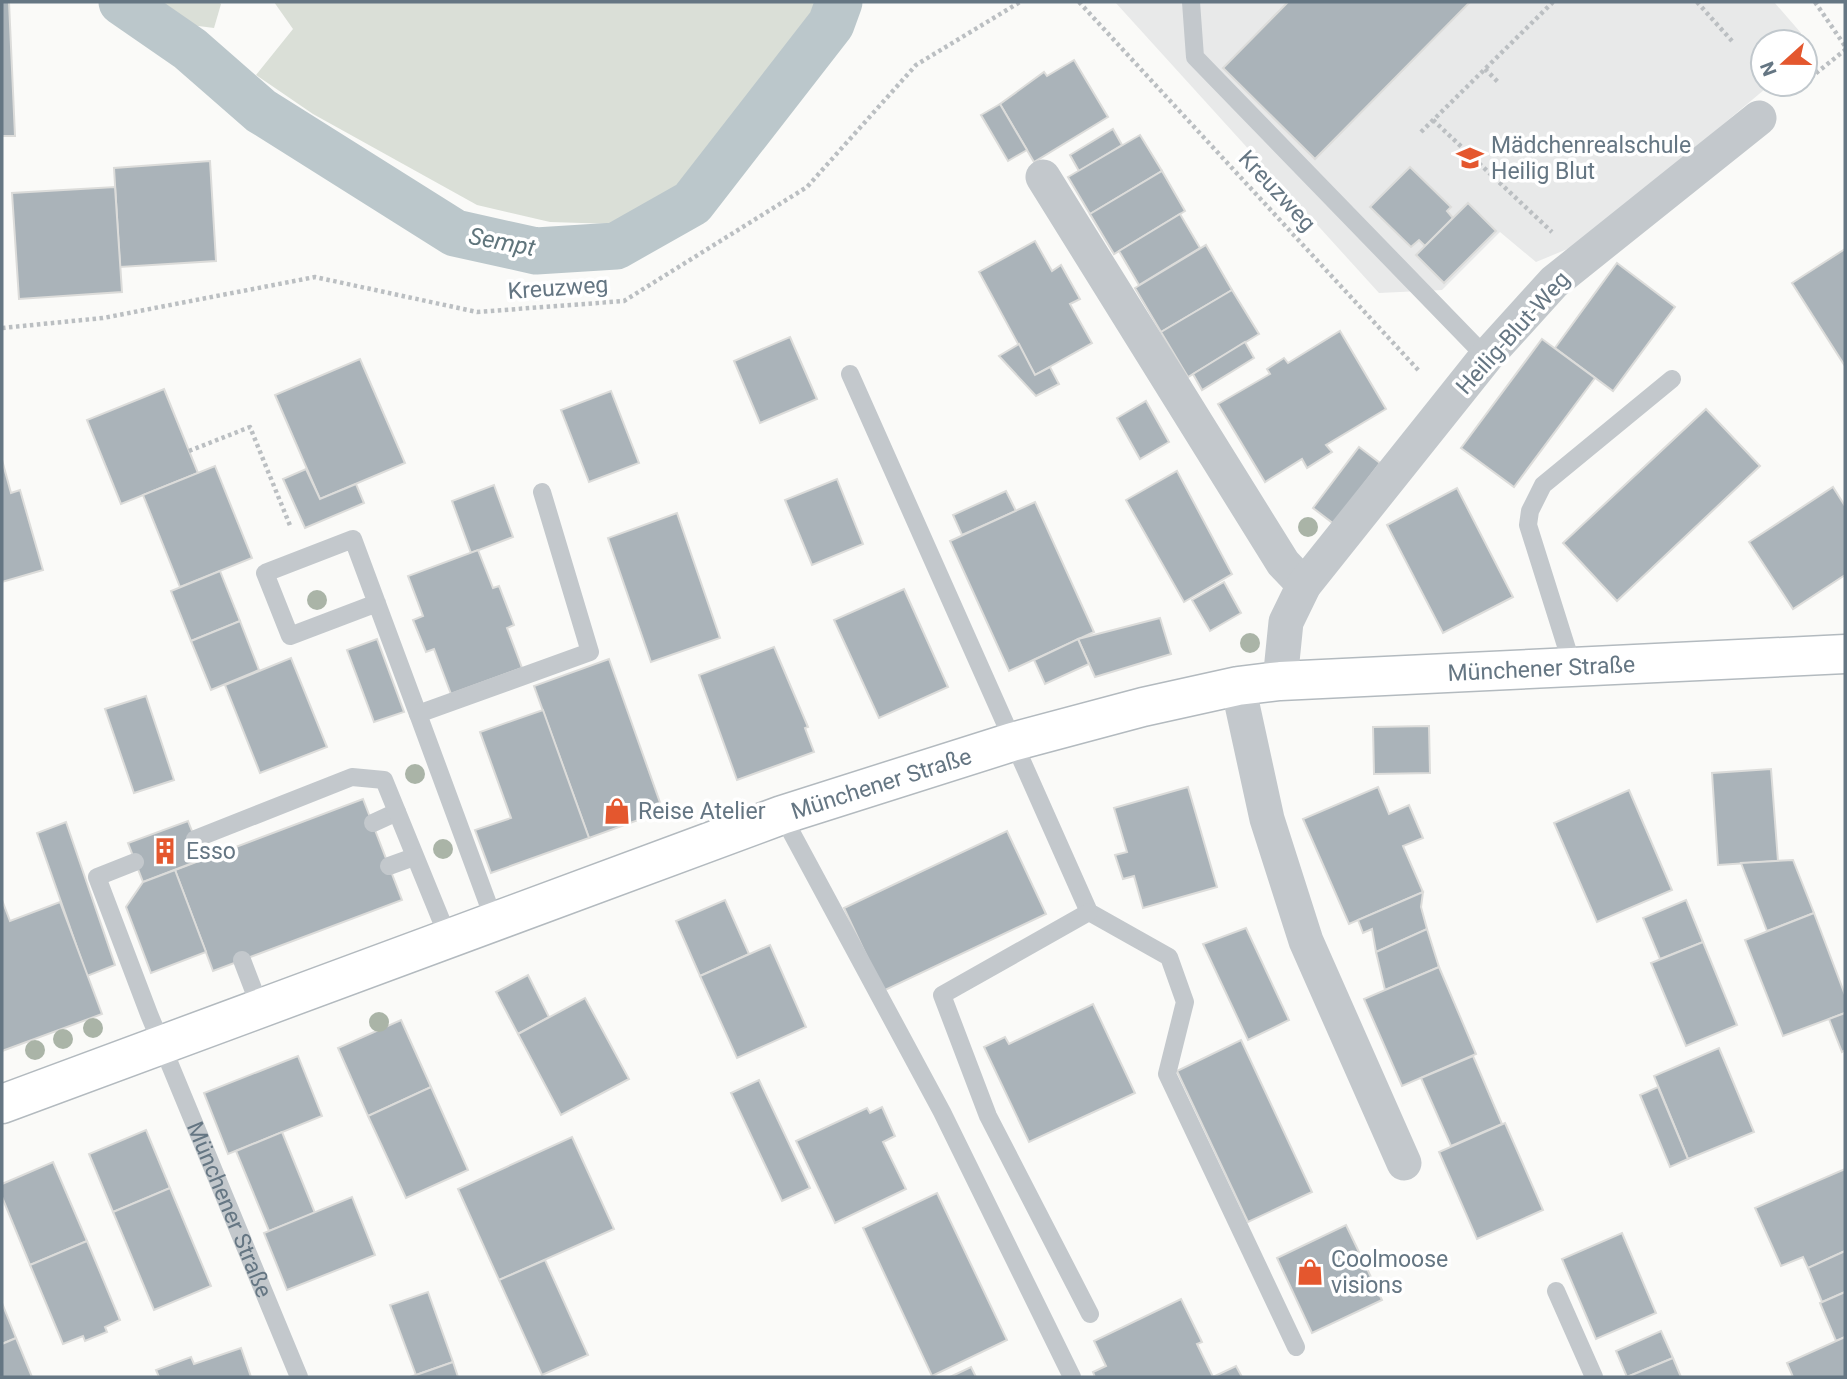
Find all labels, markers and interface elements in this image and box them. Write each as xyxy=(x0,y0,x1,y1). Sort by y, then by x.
north arrow xyxy=(1749,28,1819,98)
text: N xyxy=(1755,59,1782,79)
place label: Mädchenrealschule Heilig Blut xyxy=(1491,132,1691,185)
school or university icon: Mädchenrealschule Heilig Blut xyxy=(1455,143,1485,173)
street label: Kreuzweg xyxy=(1233,145,1321,237)
water label: Sempt xyxy=(466,222,538,262)
street label: Heilig-Blut-Weg xyxy=(1451,266,1575,400)
street label: Kreuzweg xyxy=(507,271,609,305)
street label: Münchener Straße xyxy=(1447,651,1636,686)
street label: Münchener Straße xyxy=(788,742,975,825)
shop icon: Reise Atelier xyxy=(602,796,632,826)
place label: Reise Atelier xyxy=(638,798,766,825)
building icon: Esso xyxy=(150,836,180,866)
place label: Esso xyxy=(186,838,236,865)
street label: Münchener Straße xyxy=(181,1118,278,1302)
place label: Coolmoose visions xyxy=(1331,1246,1448,1299)
shop icon: Coolmoose visions xyxy=(1295,1257,1325,1287)

